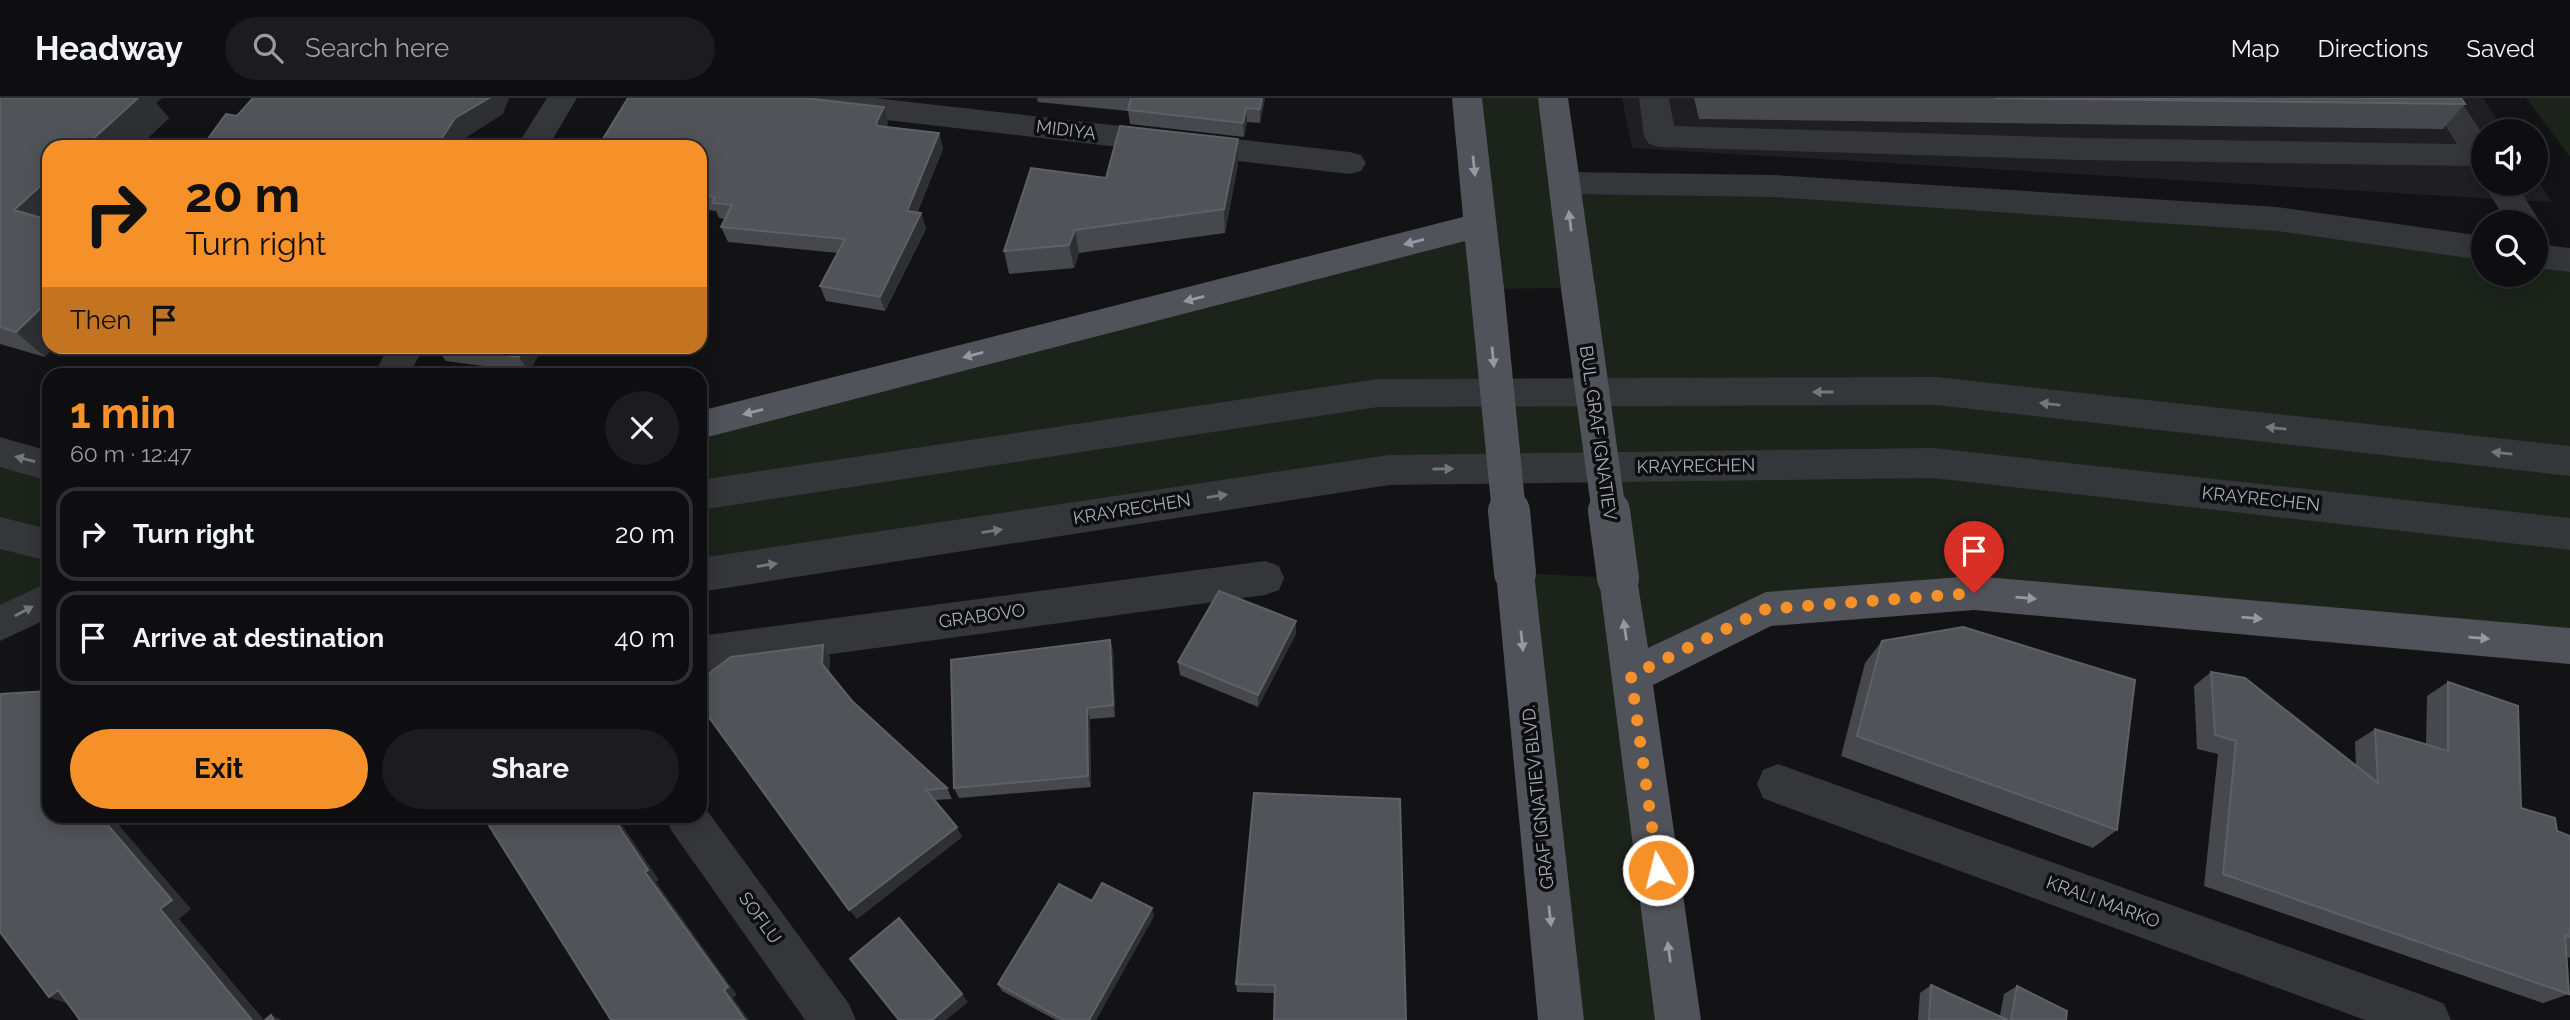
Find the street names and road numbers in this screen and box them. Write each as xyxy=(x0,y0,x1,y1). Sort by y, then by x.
street label: MIDIYA xyxy=(1035,115,1097,144)
street label: BUL. GRAF IGNATIEV xyxy=(1576,344,1621,522)
street label: KRAYRECHEN xyxy=(1636,454,1756,477)
street label: KRAYRECHEN xyxy=(2201,482,2321,515)
street label: KRAYRECHEN xyxy=(1072,489,1192,528)
street label: GRABOVO xyxy=(937,599,1026,632)
street label: GRAF IGNATIEV BLVD. xyxy=(1517,704,1558,890)
street label: KRALI MARKO xyxy=(2044,871,2163,932)
street label: SOFLU xyxy=(735,888,786,948)

